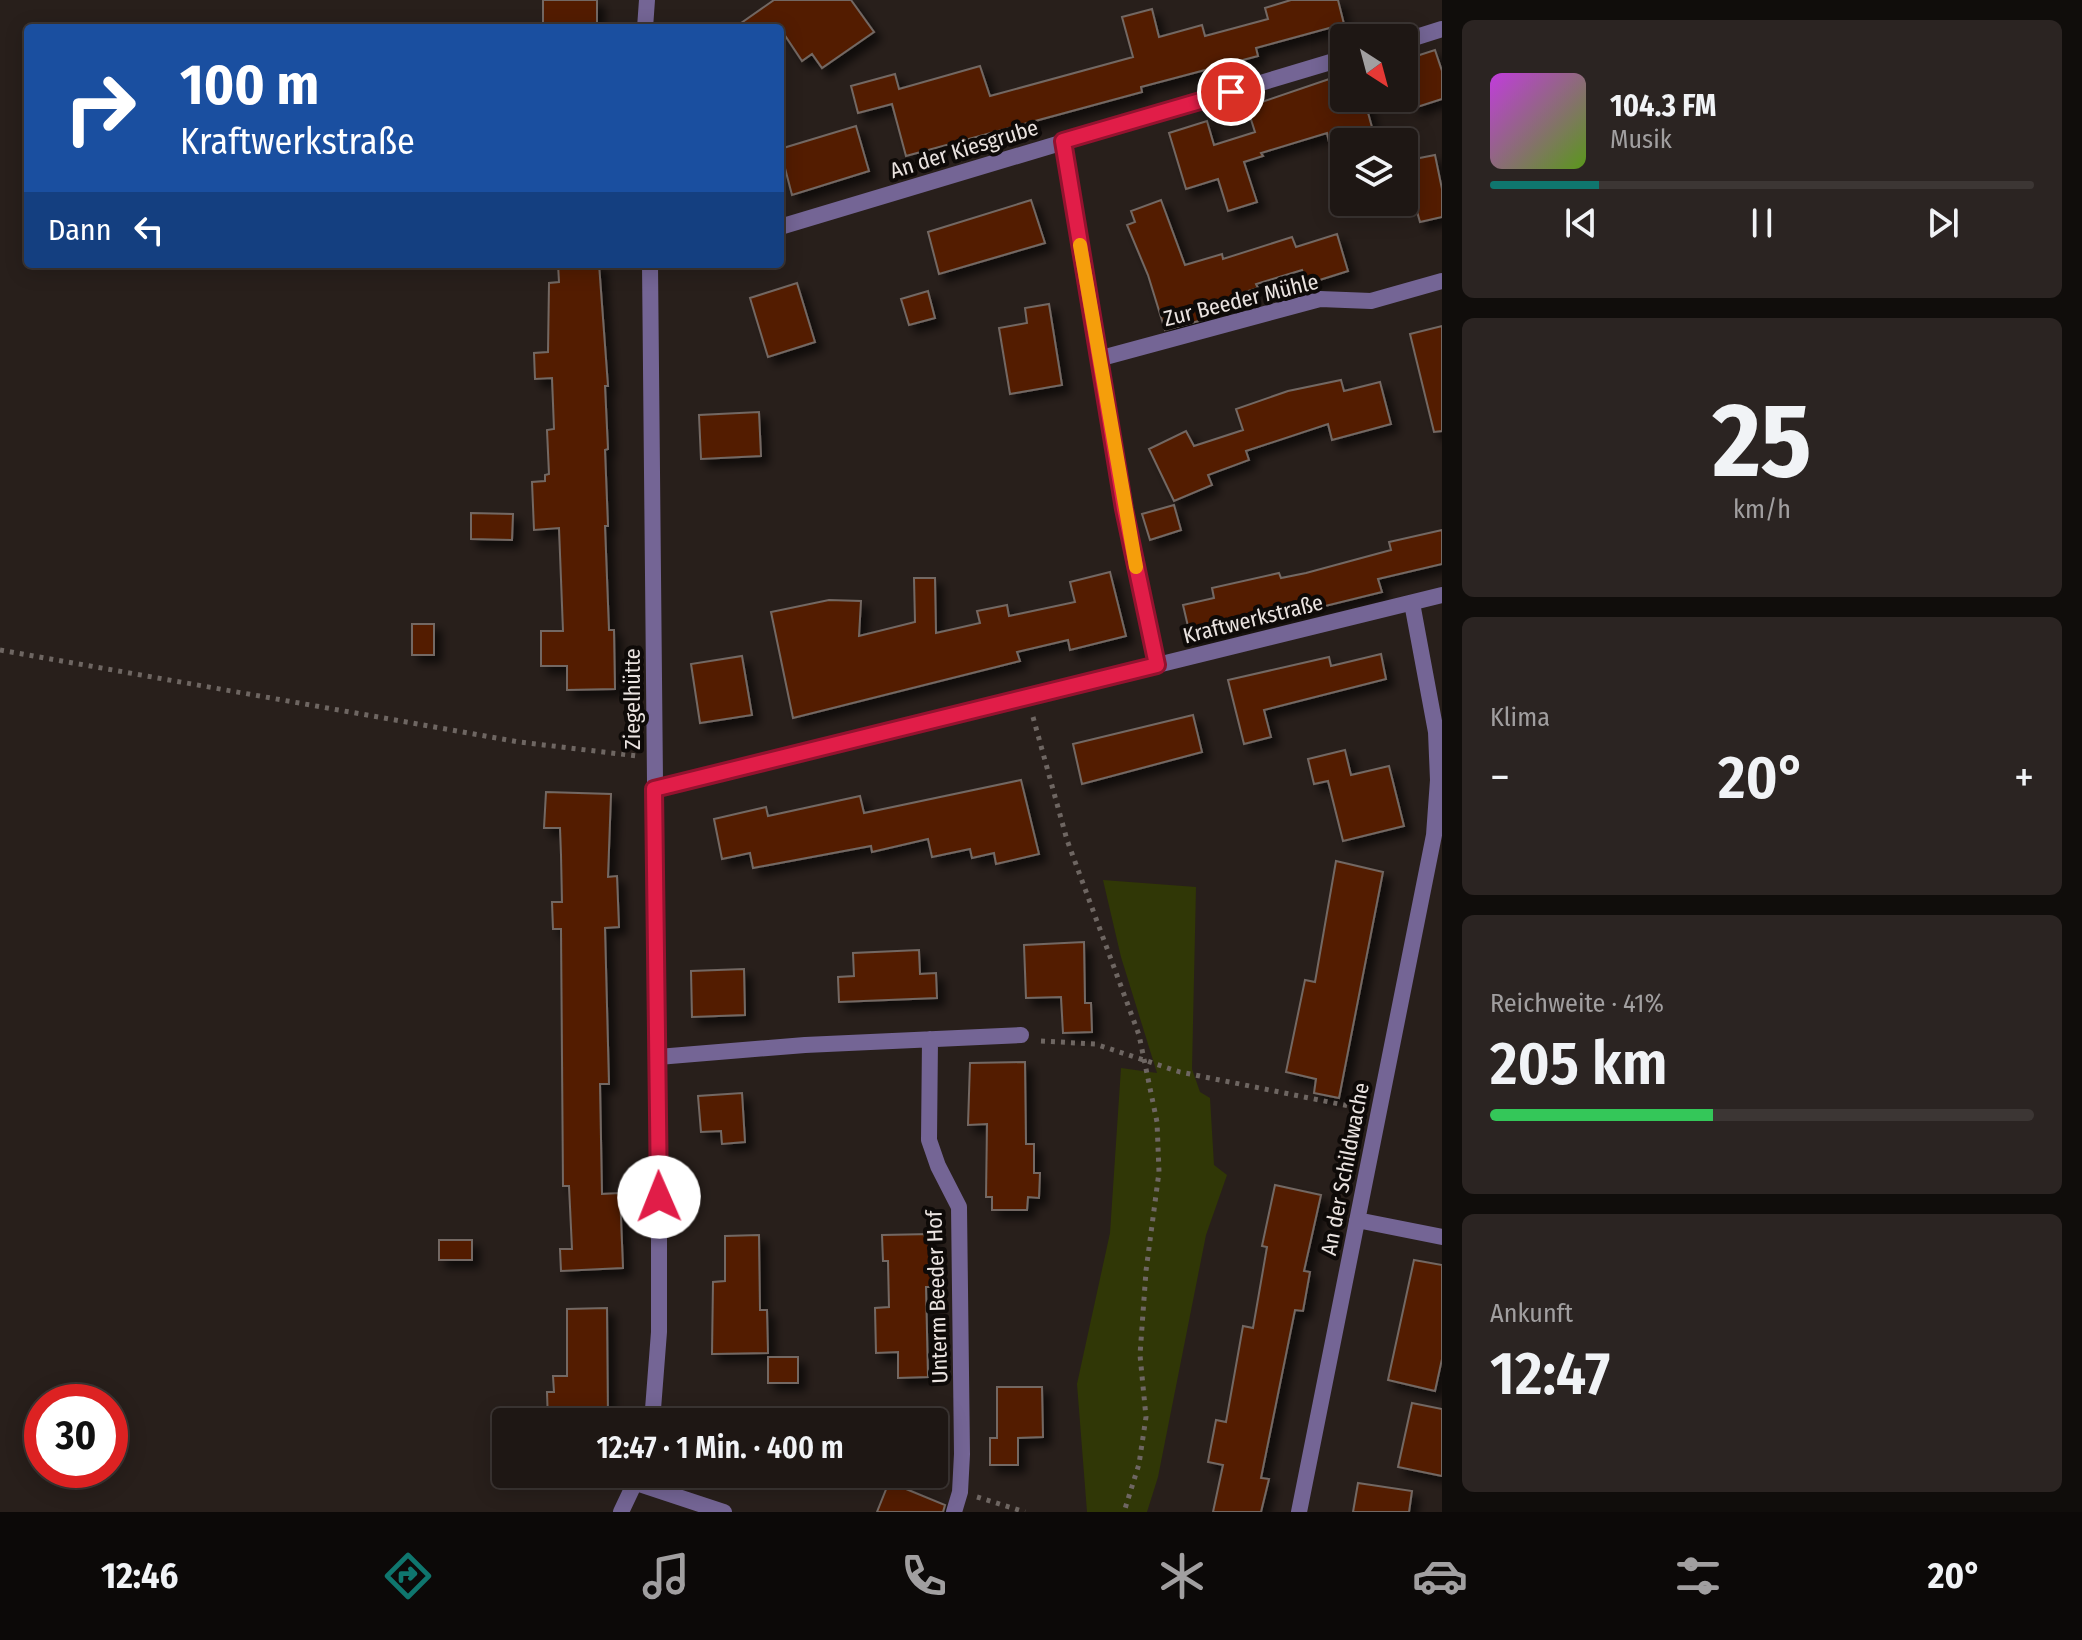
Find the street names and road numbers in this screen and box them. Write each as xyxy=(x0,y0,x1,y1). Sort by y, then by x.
street label: An der Kiesgrube xyxy=(887,114,1041,184)
street label: Zur Beeder Mühle xyxy=(1161,268,1321,332)
street label: Kraftwerkstraße xyxy=(1180,589,1326,649)
street label: Ziegelhütte xyxy=(619,648,646,750)
street label: An der Schildwache xyxy=(1315,1080,1375,1258)
street label: Unterm Beeder Hof xyxy=(920,1209,954,1384)

